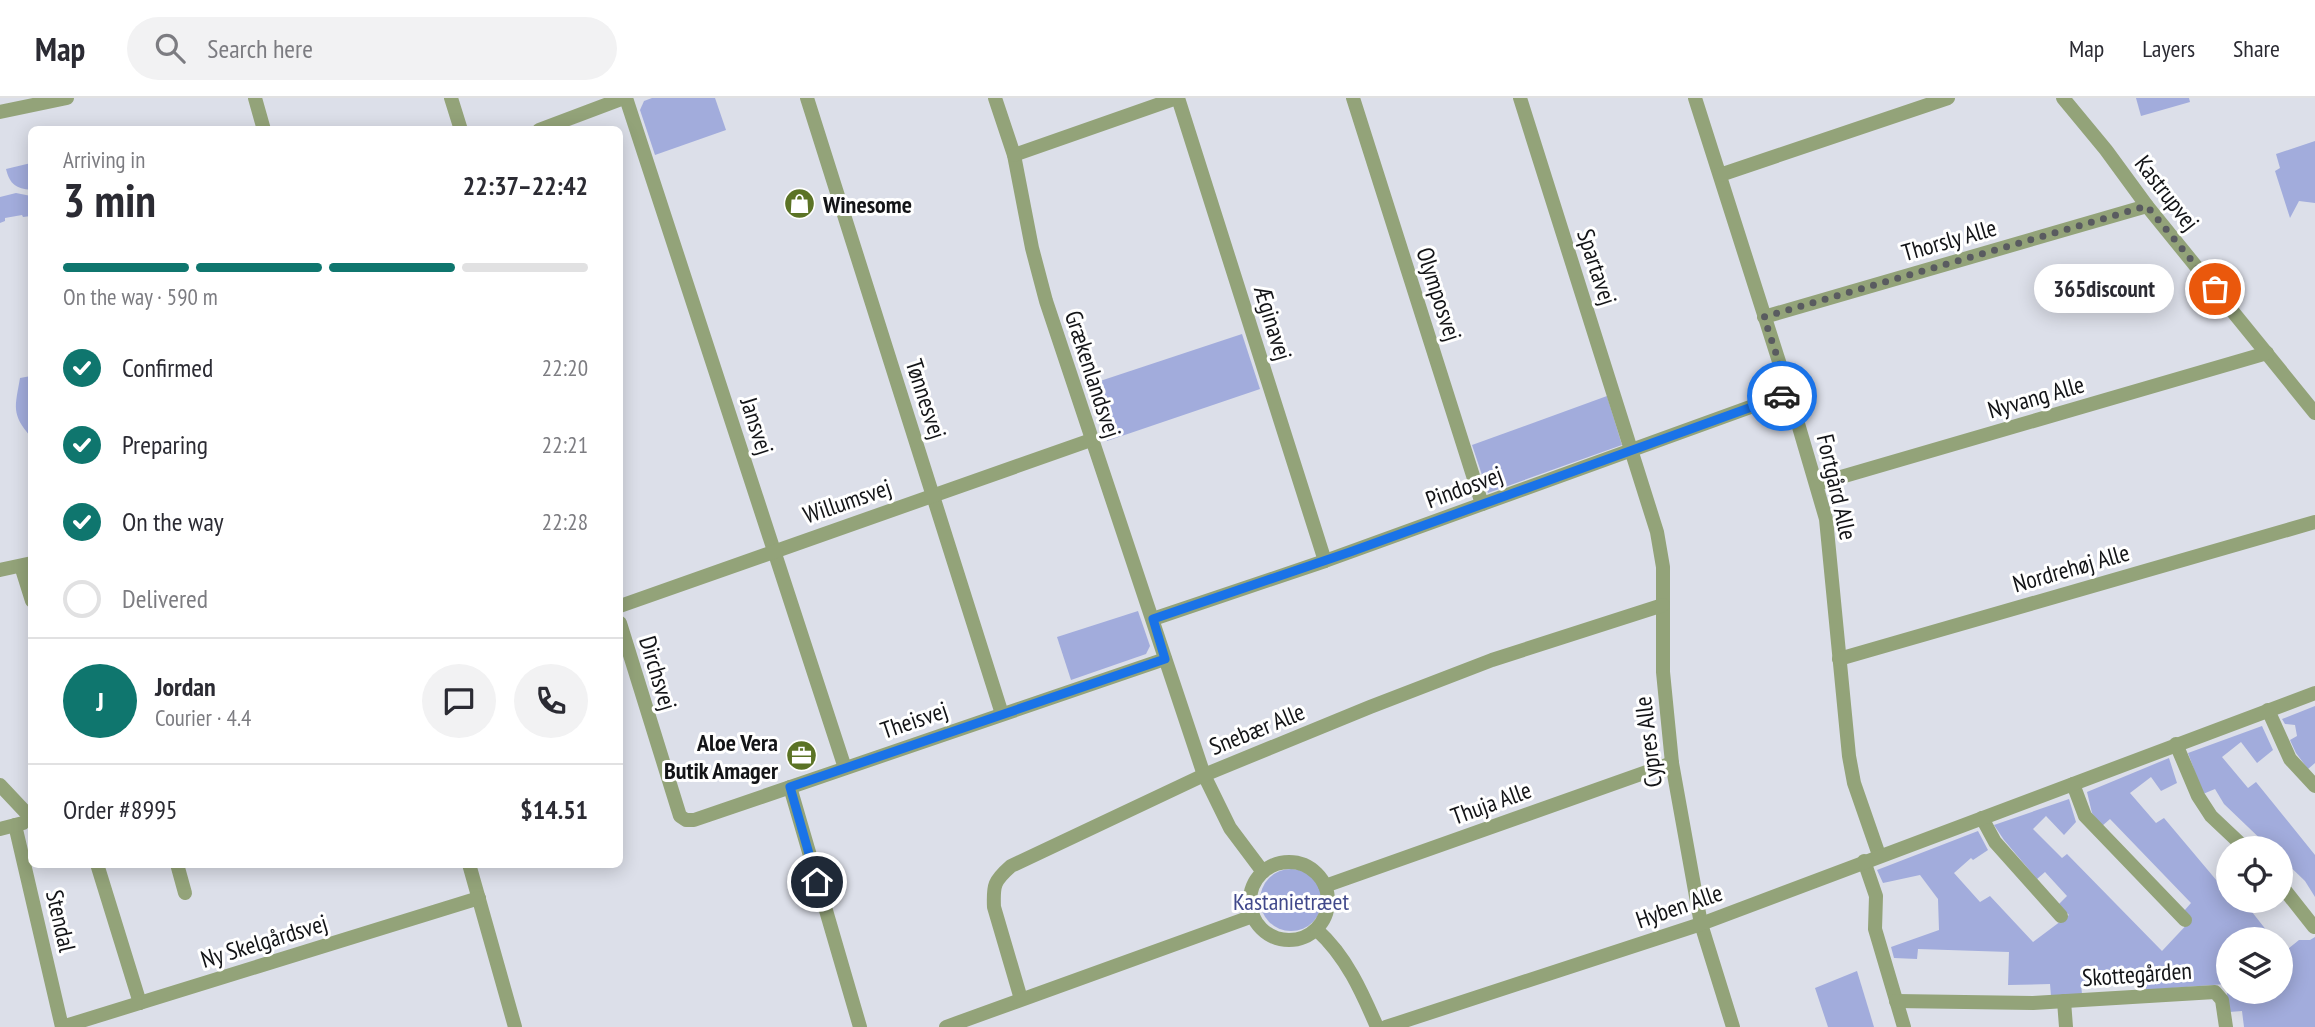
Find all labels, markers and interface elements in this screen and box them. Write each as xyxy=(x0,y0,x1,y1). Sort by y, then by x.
search box xyxy=(127,17,617,80)
text: Map xyxy=(35,27,85,70)
icon: search xyxy=(151,29,189,67)
text: Search here xyxy=(207,32,313,65)
text: Map xyxy=(2069,33,2104,64)
text: Layers xyxy=(2142,33,2195,64)
text: Share xyxy=(2233,33,2280,64)
text: Arriving in xyxy=(63,145,145,174)
street label: Kastrupvej xyxy=(2128,149,2206,237)
text: 22:37–22:42 xyxy=(463,169,588,202)
text: 3 min xyxy=(63,170,156,230)
shop icon: Winesome xyxy=(783,187,817,221)
place label: Winesome xyxy=(822,189,912,220)
street label: Thorsly Alle xyxy=(1898,212,2000,268)
street label: Spartavej xyxy=(1570,225,1624,309)
street label: Olymposvej xyxy=(1409,243,1469,345)
pin xyxy=(2185,259,2245,319)
callout: 365discount xyxy=(2033,264,2173,314)
icon: bag xyxy=(2196,270,2234,308)
text: 365discount xyxy=(2053,274,2155,303)
street label: Æginavej xyxy=(1247,281,1299,364)
text: On the way · 590 m xyxy=(63,282,218,311)
street label: Grækenlandsvej xyxy=(1058,306,1128,442)
icon: check xyxy=(63,349,101,387)
text: Confirmed xyxy=(122,351,213,384)
text: 22:20 xyxy=(542,353,588,382)
street label: Tønnesvej xyxy=(899,355,953,443)
courier xyxy=(1747,361,1817,431)
street label: Nyvang Alle xyxy=(1984,368,2088,426)
icon: car xyxy=(1763,377,1801,415)
street label: Jansvej xyxy=(733,392,781,459)
icon: check xyxy=(63,426,101,464)
text: Preparing xyxy=(122,428,208,461)
text: 22:21 xyxy=(542,430,588,459)
street label: Fortgård Alle xyxy=(1810,431,1864,543)
street label: Pindosvej xyxy=(1421,459,1507,515)
street label: Willumsvej xyxy=(799,472,895,530)
icon: check xyxy=(63,503,101,541)
text: On the way xyxy=(122,505,224,538)
text: 22:28 xyxy=(542,507,588,536)
street label: Nordrehøj Alle xyxy=(2009,537,2133,599)
text: Delivered xyxy=(122,582,208,615)
street label: Dirchsvej xyxy=(632,632,684,714)
button: chat xyxy=(422,664,496,738)
button: phone xyxy=(514,664,588,738)
text: Jordan xyxy=(155,670,216,703)
text: J xyxy=(96,685,104,718)
street label: Theisvej xyxy=(876,694,952,746)
street label: Cypres Alle xyxy=(1627,695,1669,789)
street label: Snebær Alle xyxy=(1205,696,1309,762)
text: Courier · 4.4 xyxy=(155,703,251,732)
place label: Aloe Vera Butik Amager xyxy=(664,727,779,786)
office icon: Aloe Vera Butik Amager xyxy=(784,739,818,773)
street label: Thuja Alle xyxy=(1447,774,1535,832)
text: Order #8995 xyxy=(63,793,178,826)
text: $14.51 xyxy=(520,793,588,826)
map controls xyxy=(2216,836,2293,1004)
button: locate xyxy=(2216,836,2293,913)
pin xyxy=(787,852,847,912)
icon: home xyxy=(798,863,836,901)
street label: Hyben Alle xyxy=(1632,877,1726,935)
park label: Kastanietræet xyxy=(1233,886,1349,917)
street label: Stendal xyxy=(39,887,83,955)
street label: Ny Skelgårdsvej xyxy=(197,907,331,975)
button: layers xyxy=(2216,927,2293,1004)
street label: Skottegården xyxy=(2081,955,2193,993)

